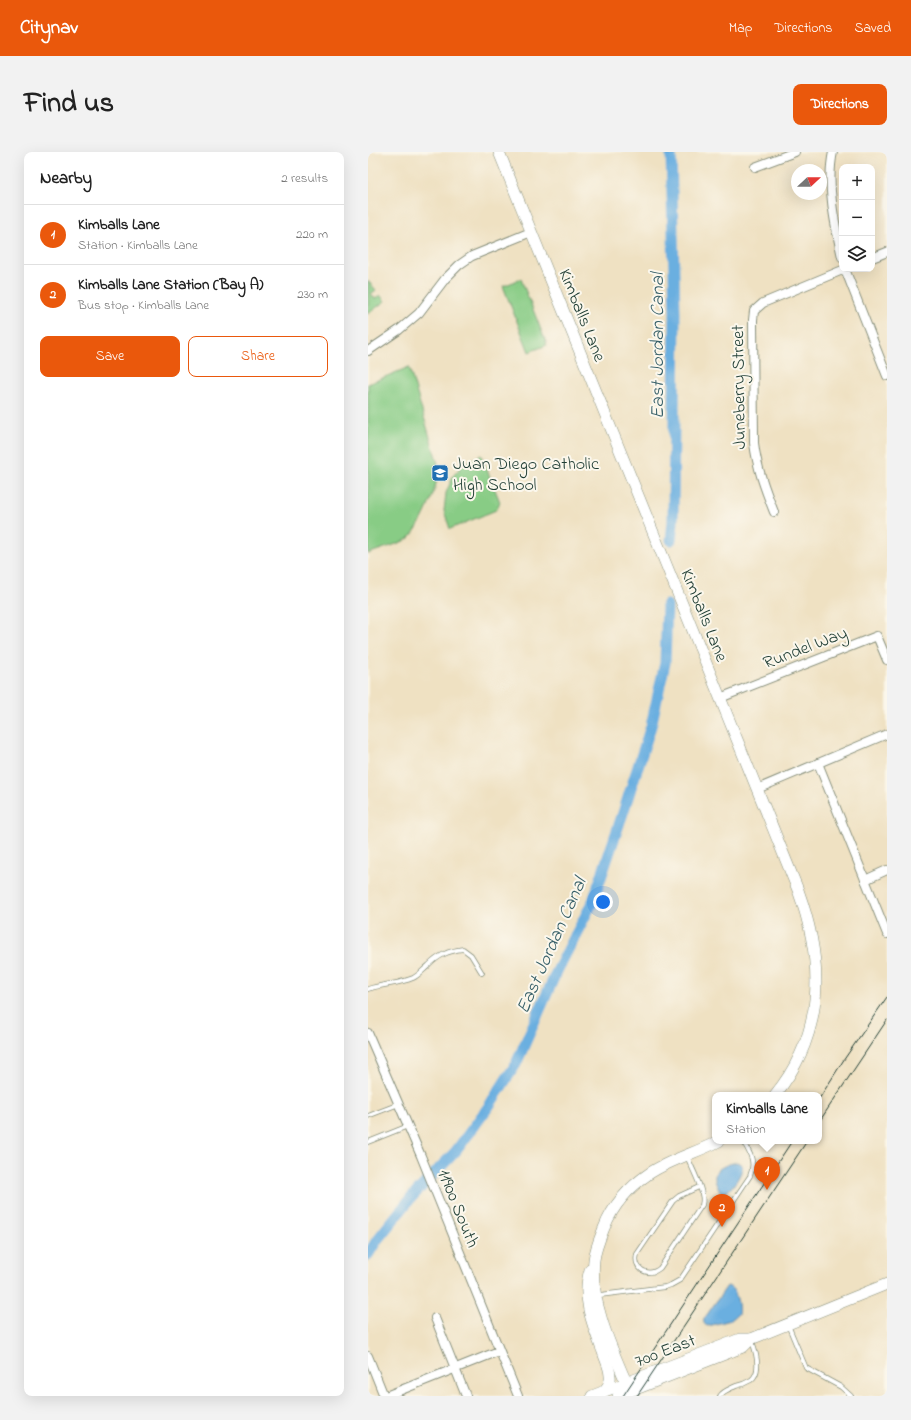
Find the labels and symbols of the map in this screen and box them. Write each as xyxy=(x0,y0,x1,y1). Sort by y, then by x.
north arrow xyxy=(791,164,827,200)
street label: Kimballs Lane xyxy=(551,265,612,367)
water label: East Jordan Canal xyxy=(645,270,672,419)
street label: Juneberry Street xyxy=(726,324,754,449)
place label: Juan Diego Catholic High School xyxy=(453,452,599,500)
school or university icon: Juan Diego Catholic High School xyxy=(430,463,450,483)
street label: Kimballs Lane xyxy=(673,565,734,667)
street label: Rundel Way xyxy=(760,621,852,677)
water label: East Jordan Canal xyxy=(510,871,595,1018)
your location xyxy=(593,892,613,912)
pin: 1 xyxy=(754,1157,780,1190)
street label: 11900 South xyxy=(430,1166,485,1252)
pin: 2 xyxy=(709,1194,735,1227)
street label: 700 East xyxy=(632,1328,700,1375)

